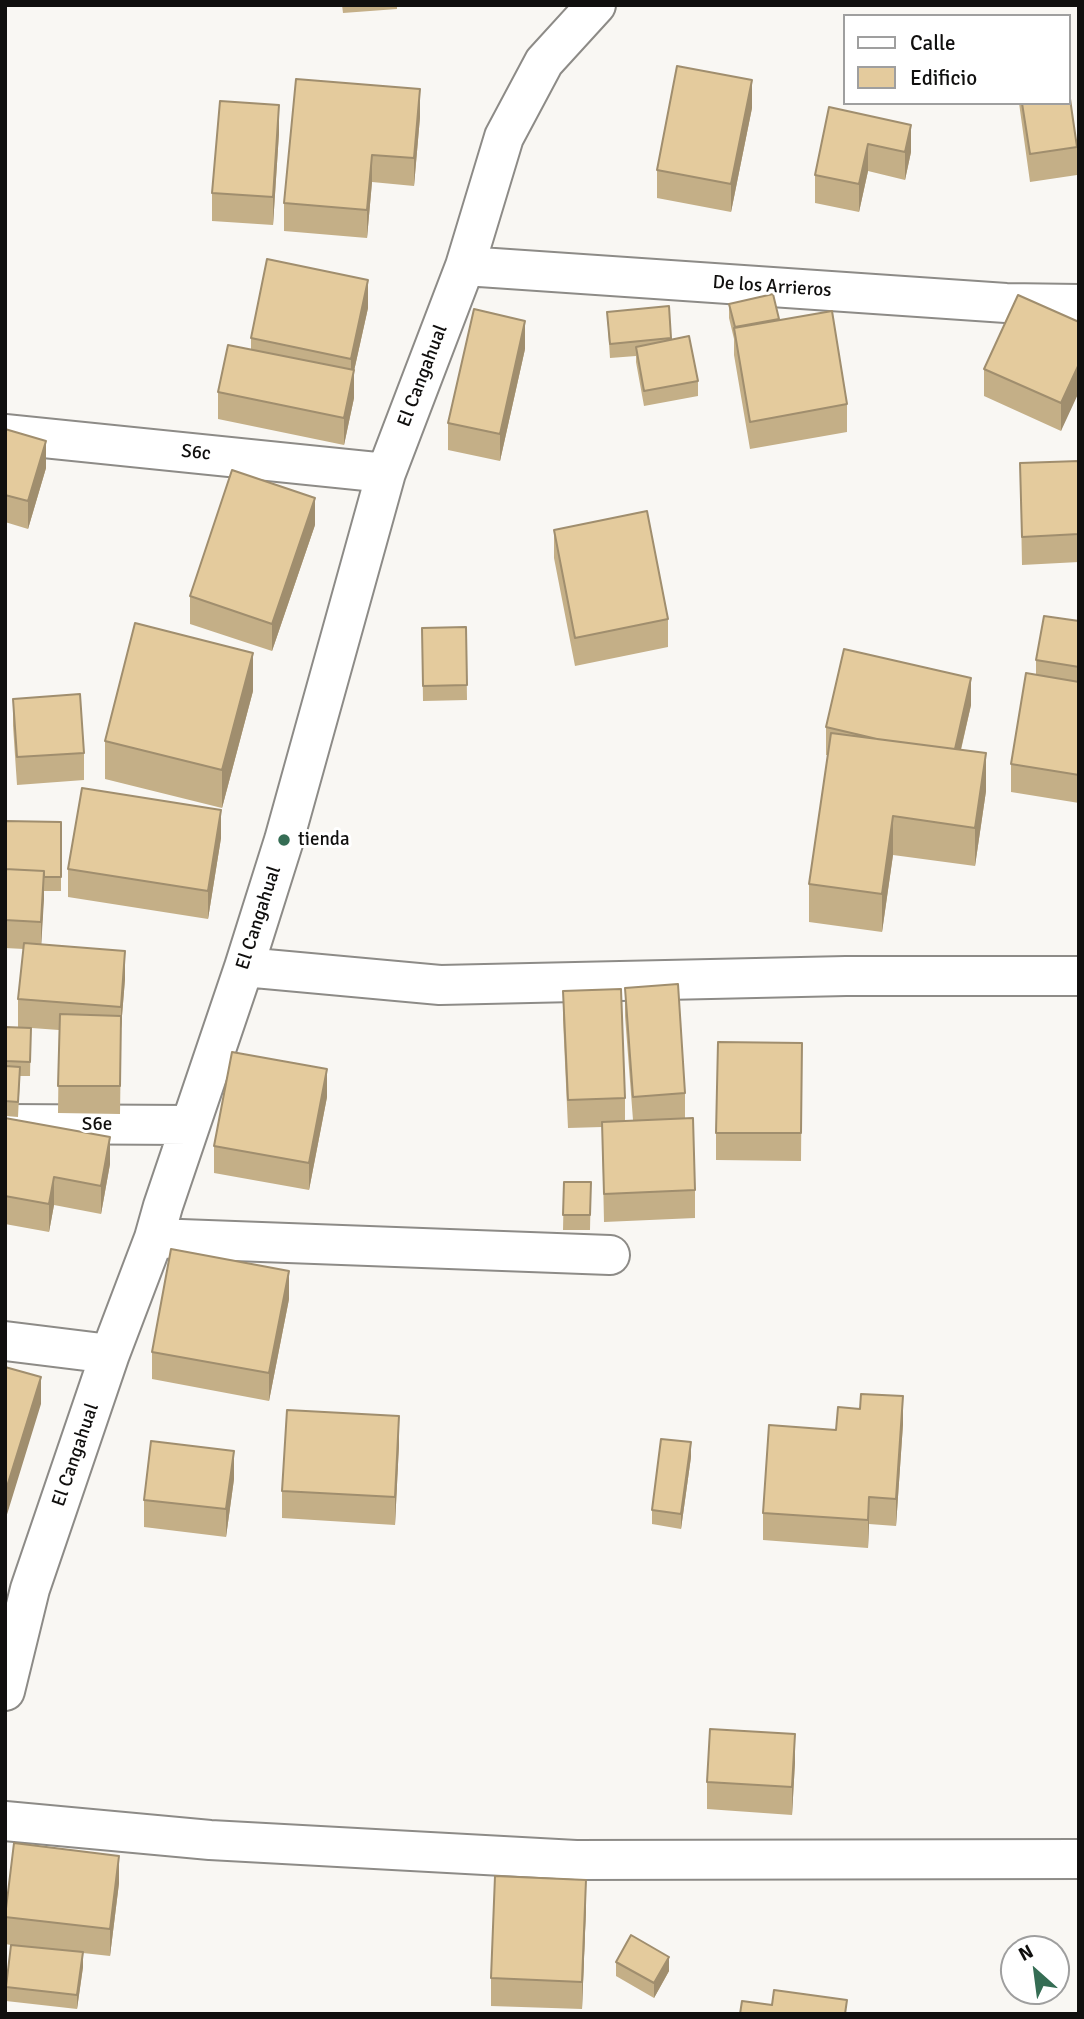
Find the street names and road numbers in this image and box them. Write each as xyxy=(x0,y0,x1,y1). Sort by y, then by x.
street label: De los Arrieros xyxy=(712,271,832,303)
street label: El Cangahual xyxy=(393,322,453,430)
street label: S6c xyxy=(180,440,212,466)
street label: El Cangahual xyxy=(232,863,286,973)
street label: S6e xyxy=(82,1114,112,1136)
street label: El Cangahual xyxy=(48,1400,104,1510)

